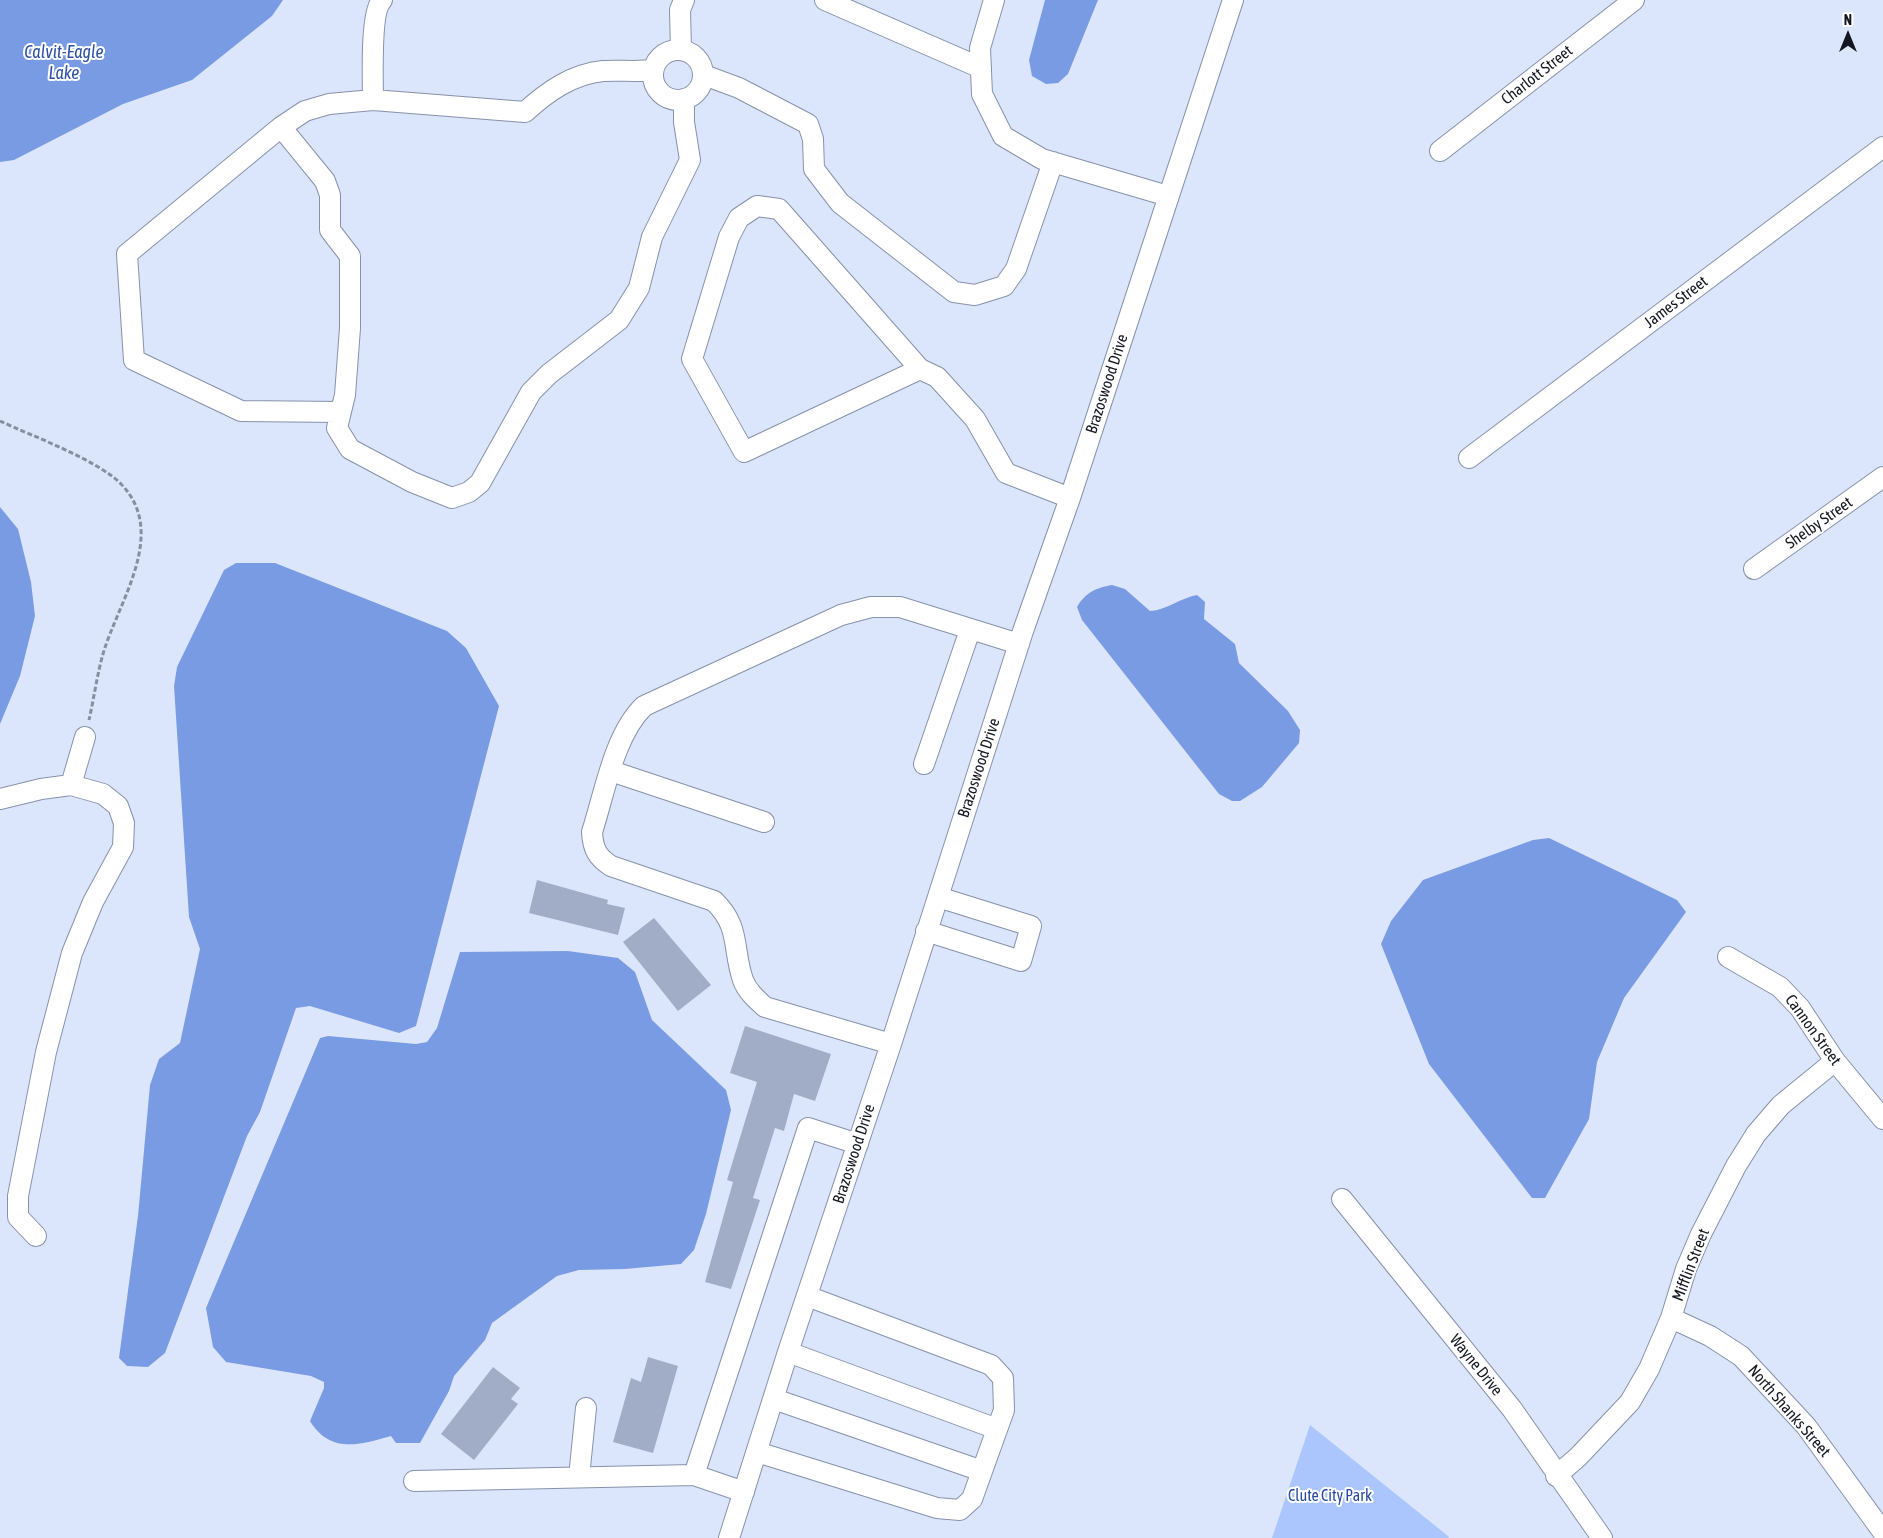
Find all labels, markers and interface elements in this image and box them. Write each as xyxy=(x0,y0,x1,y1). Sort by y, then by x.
north arrow xyxy=(1823,10,1873,60)
text: N xyxy=(1844,12,1852,28)
water label: Calvit-Eagle Lake xyxy=(24,41,104,84)
street label: Charlott Street xyxy=(1498,41,1576,109)
street label: James Street xyxy=(1641,272,1711,332)
street label: Brazoswood Drive xyxy=(1082,332,1132,436)
street label: Shelby Street xyxy=(1782,493,1856,553)
street label: Brazoswood Drive xyxy=(954,716,1004,820)
street label: Cannon Street xyxy=(1781,991,1845,1069)
street label: Brazoswood Drive xyxy=(829,1102,879,1206)
street label: Mifflin Street xyxy=(1668,1226,1714,1304)
street label: Wayne Drive xyxy=(1445,1330,1507,1400)
street label: North Shanks Street xyxy=(1744,1361,1834,1461)
park label: Clute City Park xyxy=(1288,1486,1372,1506)

